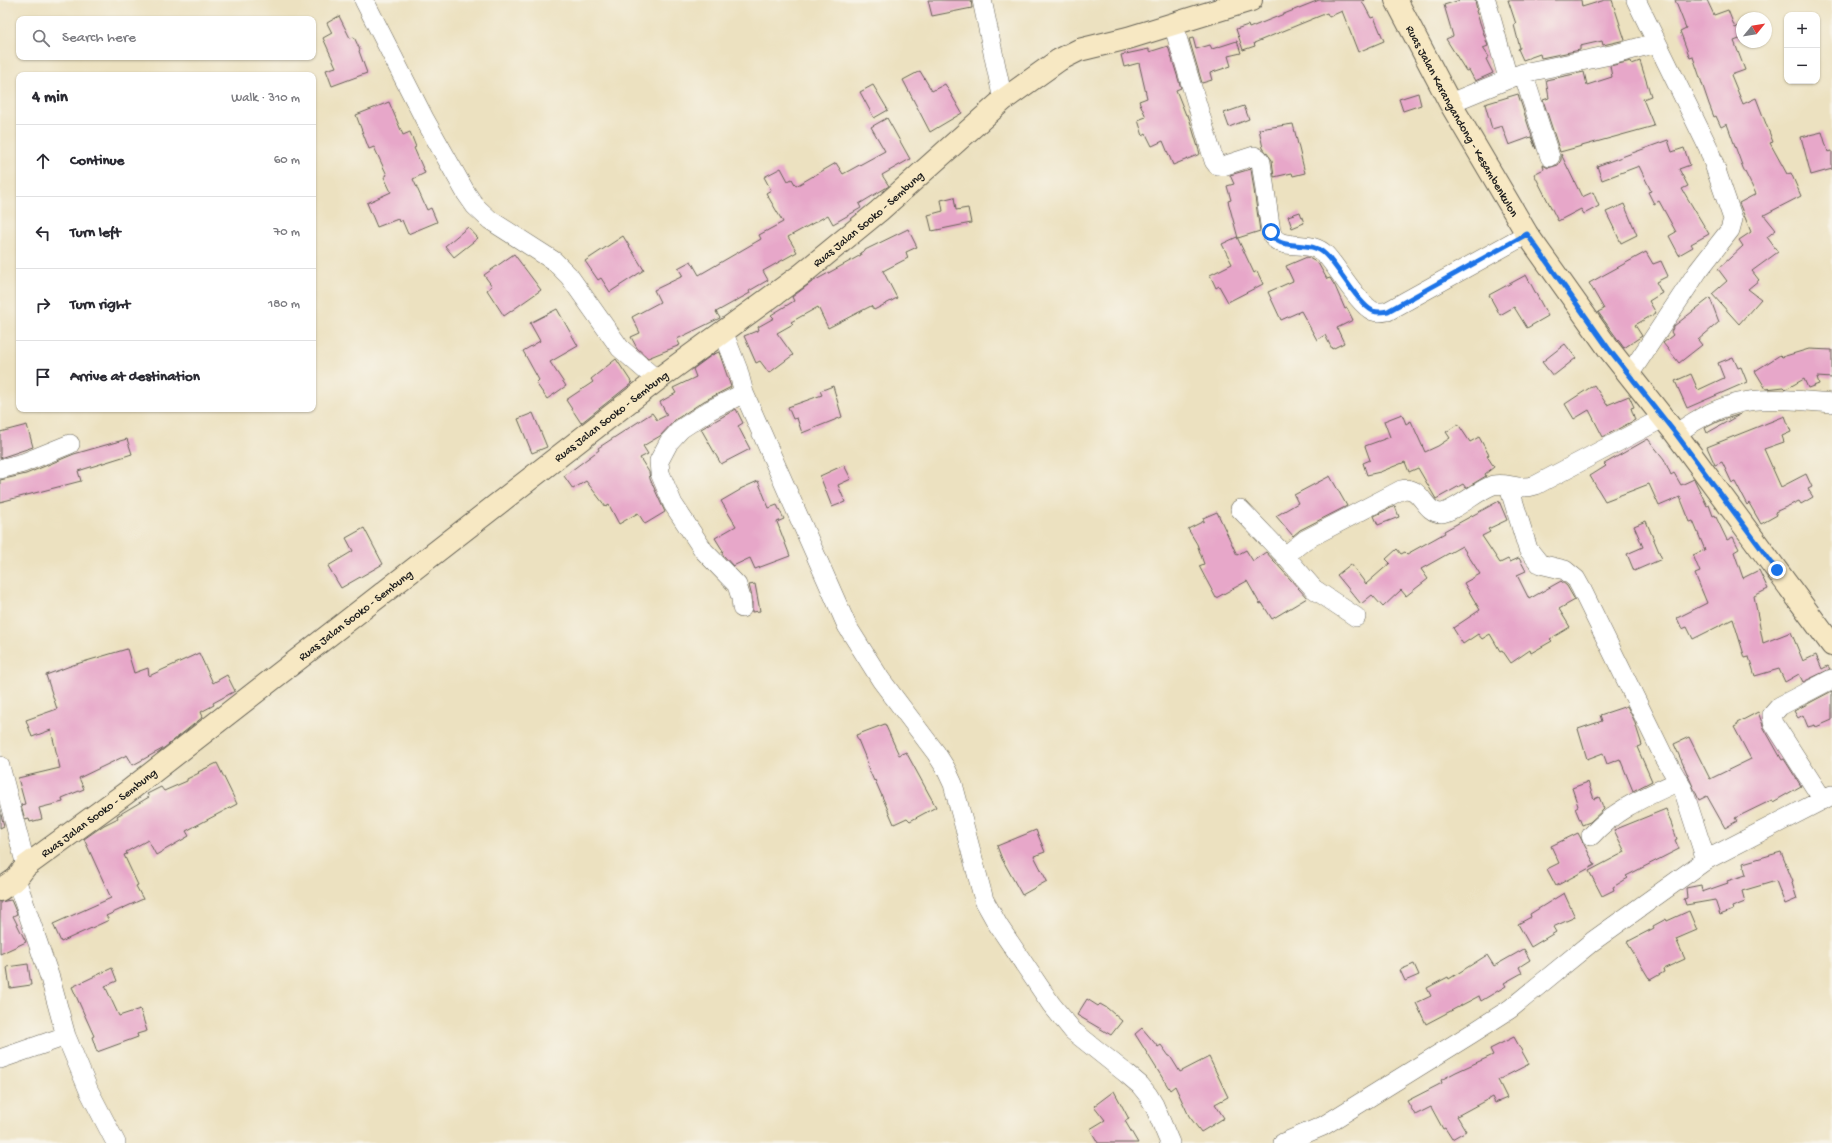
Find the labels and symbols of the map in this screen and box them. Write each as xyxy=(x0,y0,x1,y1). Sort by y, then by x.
north arrow xyxy=(1736,12,1772,48)
street label: Ruas Jalan Karangandong - Kesambenkulon xyxy=(1402,24,1521,220)
street label: Ruas Jalan Sooko - Sembung xyxy=(811,169,928,271)
route start xyxy=(1262,223,1280,241)
street label: Ruas Jalan Sooko - Sembung xyxy=(552,369,672,466)
route end xyxy=(1768,561,1786,579)
street label: Ruas Jalan Sooko - Sembung xyxy=(297,567,416,665)
street label: Ruas Jalan Sooko - Sembung xyxy=(39,766,161,862)

